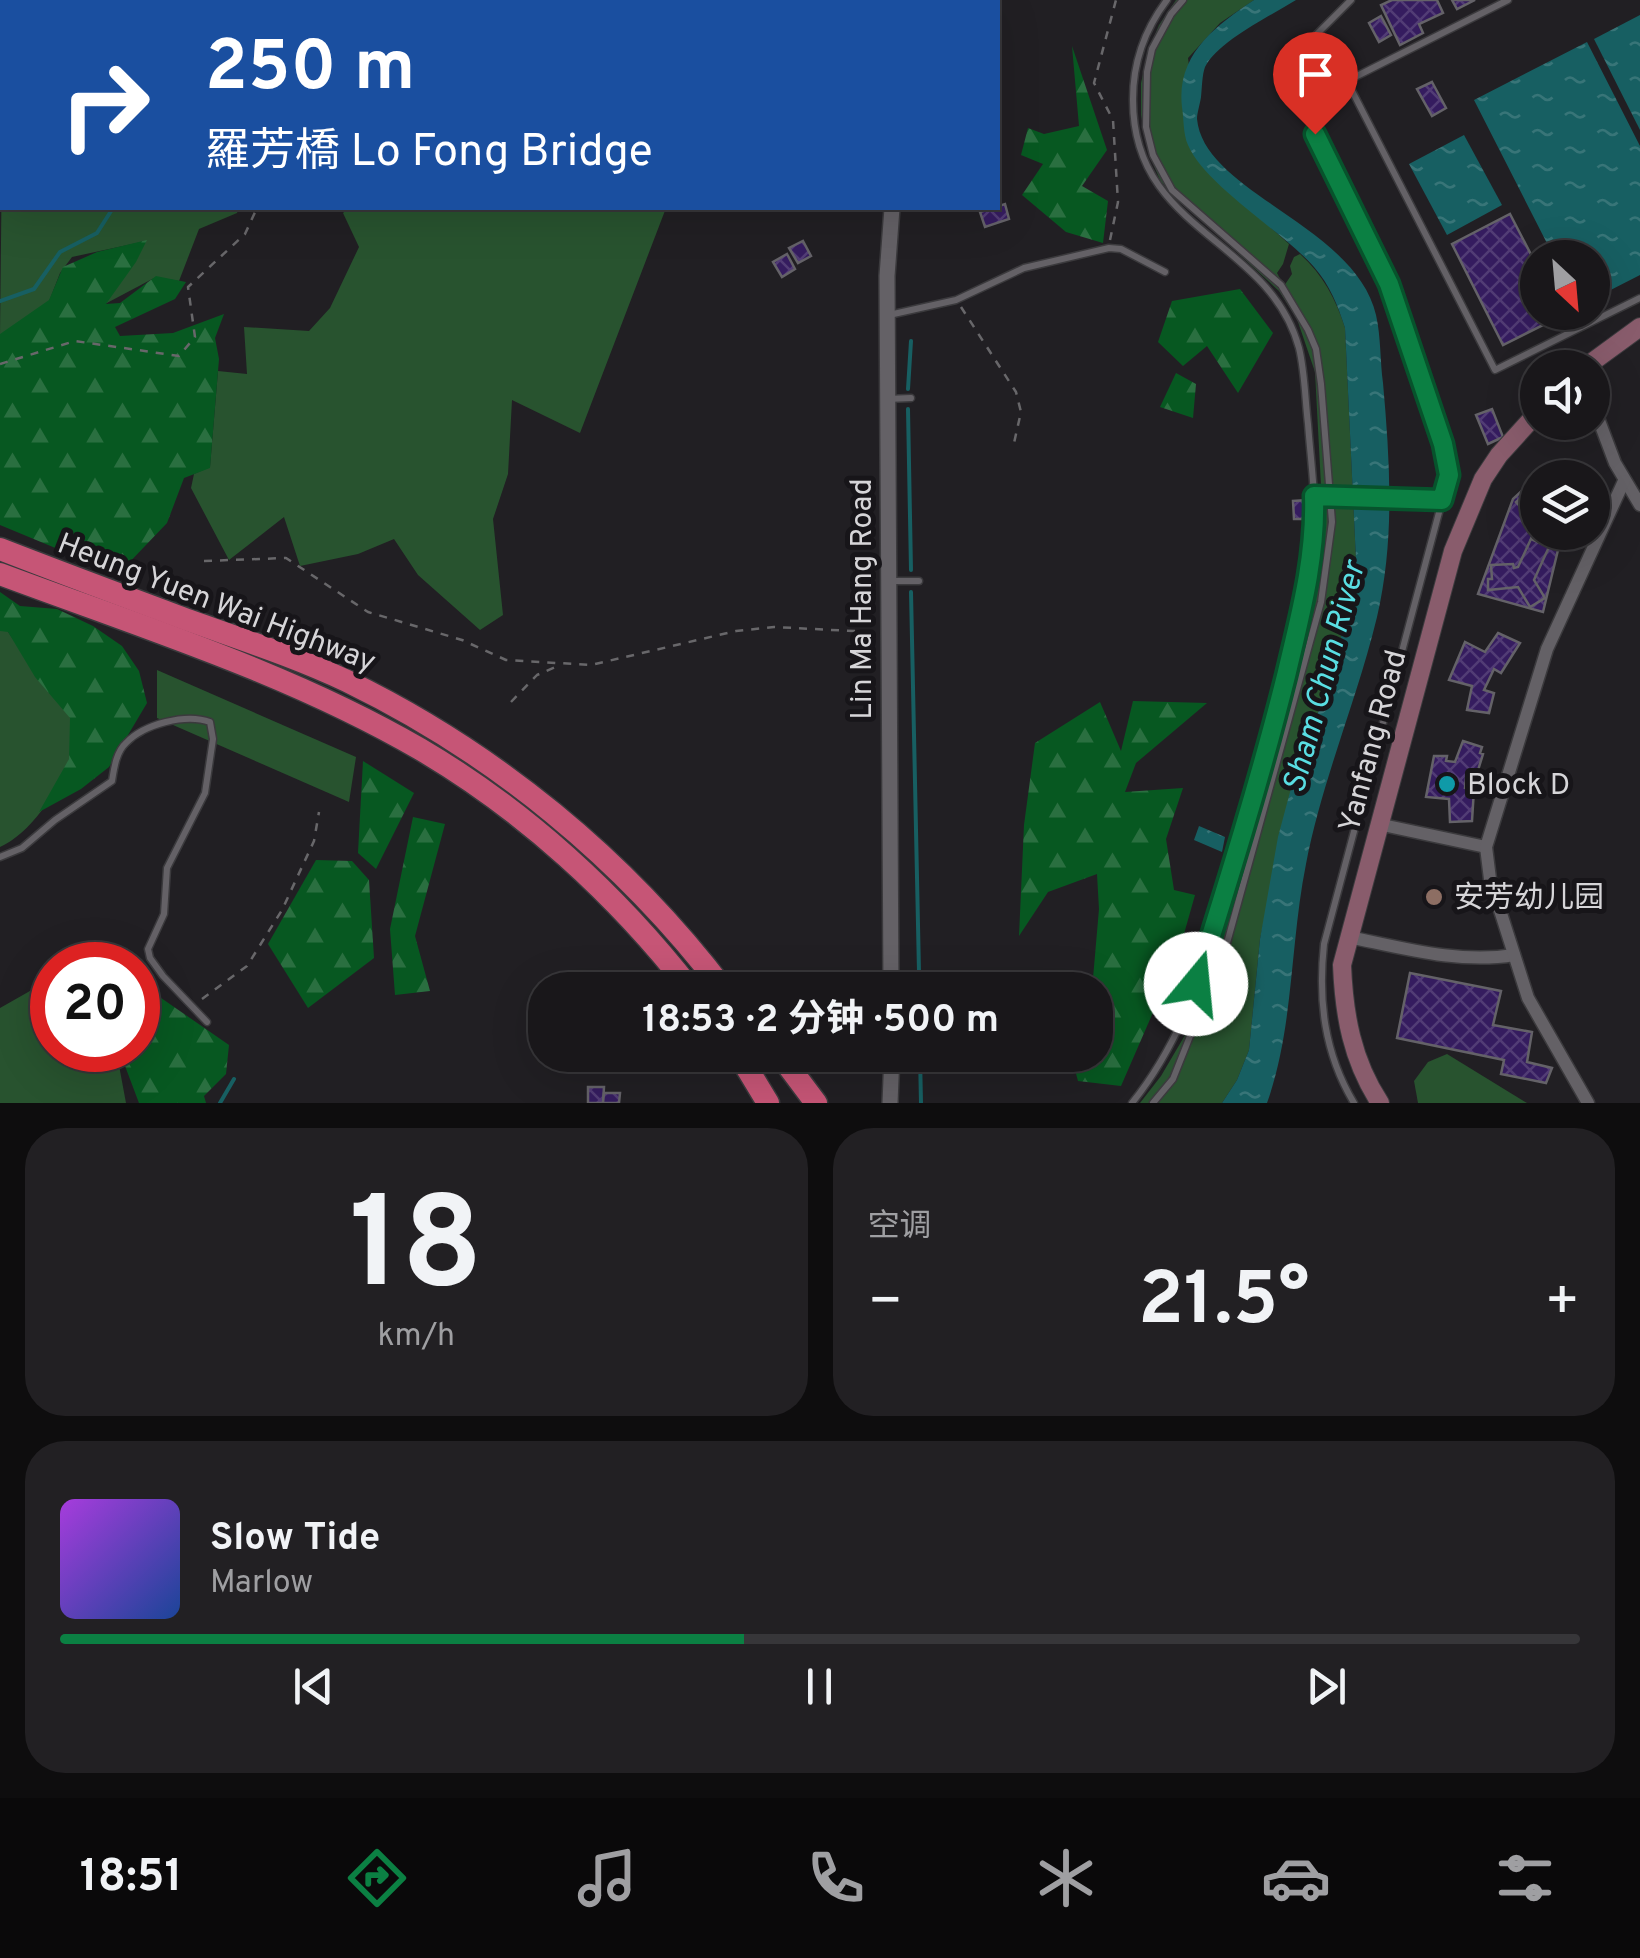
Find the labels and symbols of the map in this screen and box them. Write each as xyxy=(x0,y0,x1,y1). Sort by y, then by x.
pin xyxy=(1273,32,1358,135)
north arrow xyxy=(1520,240,1610,330)
street label: Lin Ma Hang Road xyxy=(845,478,882,720)
street label: Heung Yuen Wai Highway xyxy=(52,527,380,682)
water label: Sham Chun River xyxy=(1276,555,1377,798)
street label: Yanfang Road xyxy=(1332,647,1416,837)
place label: Block D xyxy=(1467,768,1570,805)
marker: Block D xyxy=(1436,773,1458,795)
place label: 安芳幼儿园 xyxy=(1454,881,1604,918)
marker: 安芳幼儿园 xyxy=(1423,886,1445,908)
position arrow xyxy=(1144,932,1248,1036)
speed limit sign: 20 xyxy=(30,942,160,1072)

